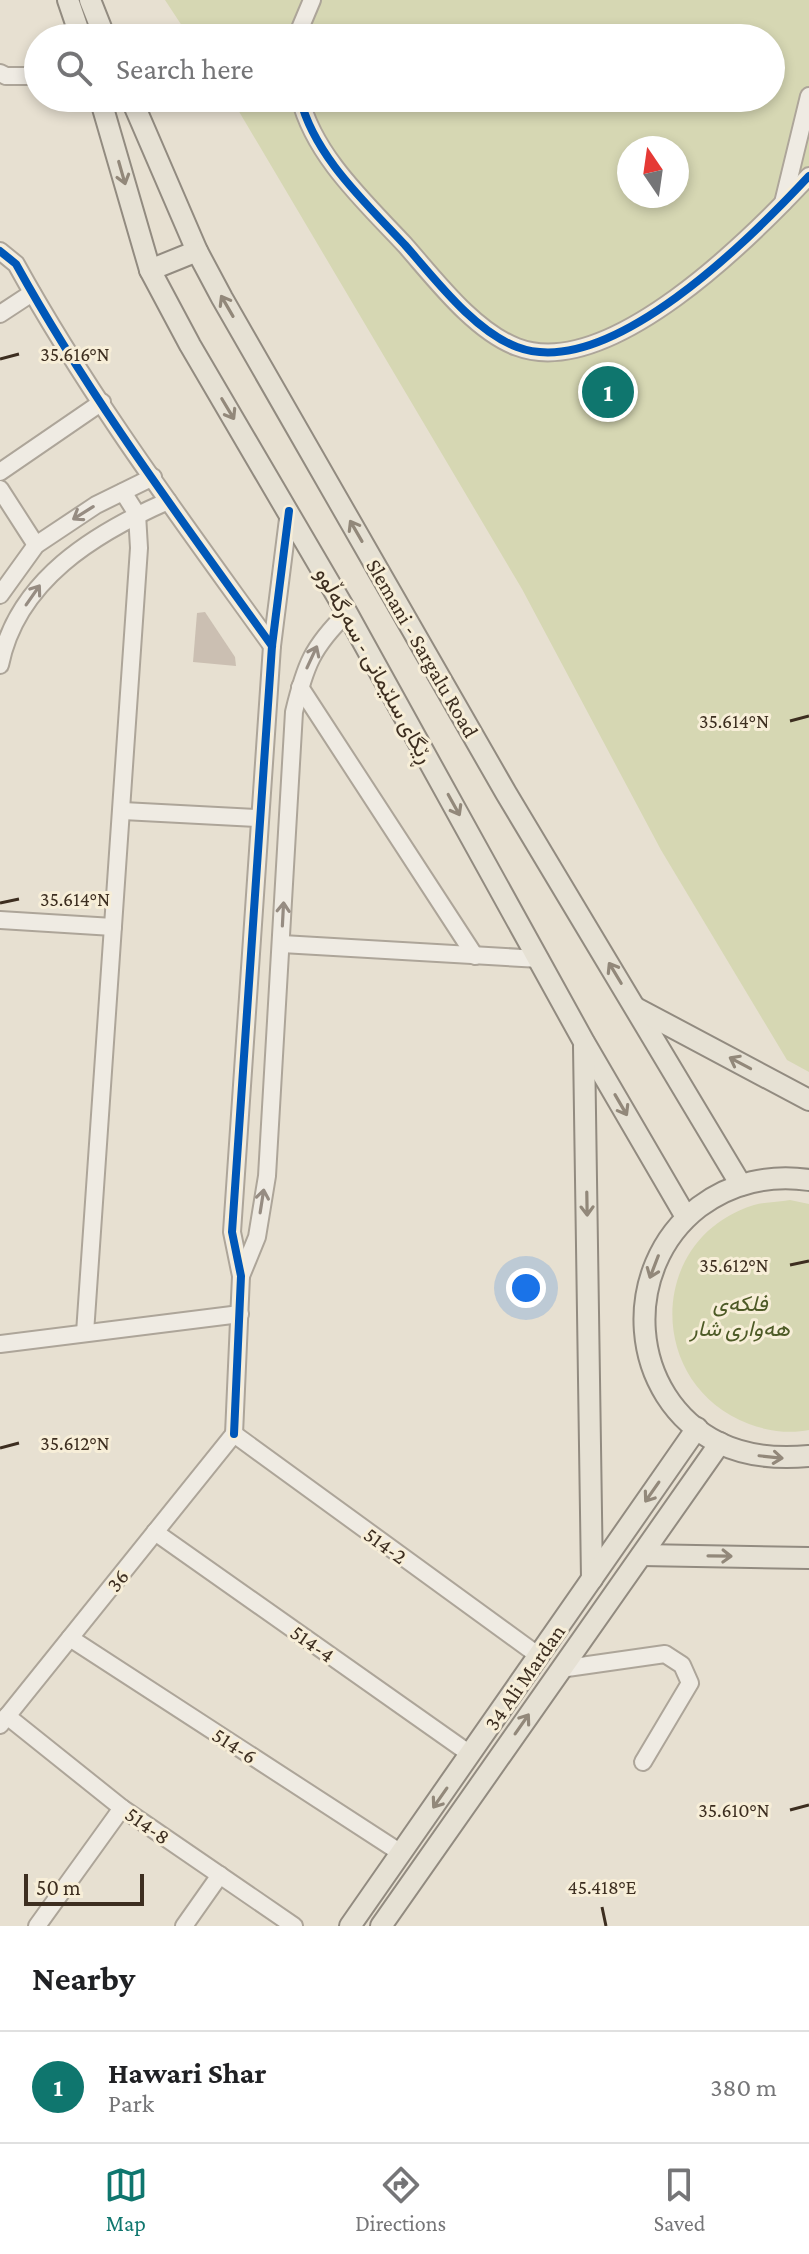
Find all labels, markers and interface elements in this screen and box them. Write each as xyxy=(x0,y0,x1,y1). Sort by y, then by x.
search box xyxy=(24,24,785,112)
icon: search xyxy=(52,46,96,90)
text: Search here xyxy=(116,52,254,85)
north arrow xyxy=(617,136,689,208)
one-way arrow xyxy=(115,159,130,185)
one-way arrow xyxy=(218,295,234,318)
text: 35.616°N xyxy=(40,343,110,365)
pin: 1 xyxy=(582,362,634,422)
one-way arrow xyxy=(220,397,236,420)
one-way arrow xyxy=(73,505,95,522)
one-way arrow xyxy=(348,520,363,544)
street label: Slemani - Sargalu Road xyxy=(361,554,484,742)
street label: ڕێگای سلێمانی - سەرگەڵوو xyxy=(306,563,440,770)
one-way arrow xyxy=(24,585,41,606)
one-way arrow xyxy=(305,646,320,670)
text: 35.614°N xyxy=(699,710,769,732)
one-way arrow xyxy=(447,792,462,816)
text: 35.614°N xyxy=(40,888,110,910)
one-way arrow xyxy=(276,901,291,928)
one-way arrow xyxy=(606,962,622,985)
one-way arrow xyxy=(729,1055,752,1071)
one-way arrow xyxy=(613,1093,629,1116)
one-way arrow xyxy=(256,1189,271,1214)
one-way arrow xyxy=(579,1190,594,1217)
one-way arrow xyxy=(646,1254,660,1279)
text: 35.612°N xyxy=(699,1254,769,1276)
your location xyxy=(506,1268,546,1308)
park label: فلکەی هەواری شار xyxy=(688,1291,790,1342)
text: 35.612°N xyxy=(40,1432,110,1454)
one-way arrow xyxy=(757,1449,784,1464)
one-way arrow xyxy=(644,1481,660,1503)
street label: 514-2 xyxy=(359,1521,412,1569)
one-way arrow xyxy=(706,1549,733,1564)
street label: 36 xyxy=(101,1564,134,1597)
street label: 514-4 xyxy=(286,1619,340,1667)
street label: 34 Ali Mardan xyxy=(479,1619,570,1735)
one-way arrow xyxy=(513,1714,530,1736)
street label: 514-6 xyxy=(208,1722,262,1769)
one-way arrow xyxy=(432,1786,448,1808)
text: 35.610°N xyxy=(698,1799,770,1821)
street label: 514-8 xyxy=(121,1801,175,1850)
scale bar xyxy=(24,1870,144,1906)
text: 50 m xyxy=(36,1875,81,1900)
text: 45.418°E xyxy=(568,1876,637,1898)
text: Nearby xyxy=(32,1960,135,1997)
text: Hawari Shar xyxy=(108,2056,267,2089)
text: 1 xyxy=(53,2073,63,2102)
text: 380 m xyxy=(710,2073,777,2102)
text: Park xyxy=(108,2089,154,2118)
tab: Map xyxy=(104,2163,148,2236)
tab: Directions xyxy=(355,2163,446,2236)
tab: Saved xyxy=(654,2163,705,2236)

